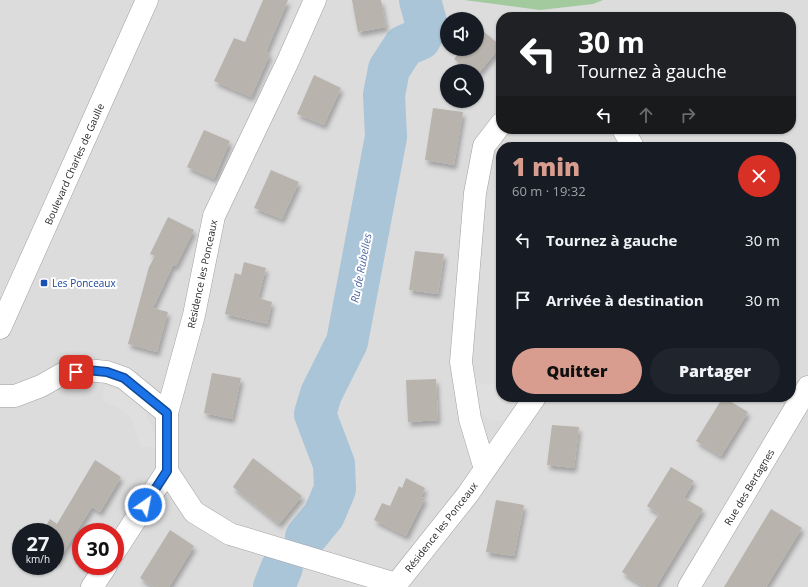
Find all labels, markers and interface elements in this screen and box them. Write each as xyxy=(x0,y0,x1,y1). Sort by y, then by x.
map controls xyxy=(440,12,484,108)
button: sound xyxy=(440,12,484,56)
text: 30 m xyxy=(578,23,645,61)
icon: left xyxy=(512,28,564,80)
text: Tournez à gauche xyxy=(578,59,727,83)
button: search xyxy=(440,64,484,108)
street label: Boulevard Charles de Gaulle xyxy=(41,101,107,227)
icon: left xyxy=(593,104,615,126)
icon: ahead xyxy=(635,104,657,126)
icon: right xyxy=(677,104,699,126)
text: 1 min xyxy=(512,150,580,183)
button: close xyxy=(738,155,780,197)
text: 60 m · 19:32 xyxy=(512,182,586,200)
street label: Résidence les Ponceaux xyxy=(184,218,221,330)
icon: left xyxy=(512,229,534,251)
text: Tournez à gauche xyxy=(546,230,677,250)
text: 30 m xyxy=(745,230,780,250)
water label: Ru de Rubelles xyxy=(346,232,375,304)
place label: Les Ponceaux xyxy=(52,276,116,290)
marker: Les Ponceaux xyxy=(39,278,49,288)
icon: arrive xyxy=(512,289,534,311)
text: Arrivée à destination xyxy=(546,290,704,310)
text: 30 m xyxy=(745,290,780,310)
button: Quitter xyxy=(512,348,642,394)
button: Partager xyxy=(650,348,780,394)
pin xyxy=(59,355,93,389)
icon: arrive xyxy=(65,361,87,383)
street label: Rue des Bertagnes xyxy=(721,446,777,528)
street label: Résidence les Ponceaux xyxy=(401,478,481,575)
position arrow xyxy=(124,484,166,526)
speed limit sign: 30 xyxy=(72,523,124,575)
text: 27 xyxy=(27,530,49,557)
text: km/h xyxy=(26,552,50,566)

